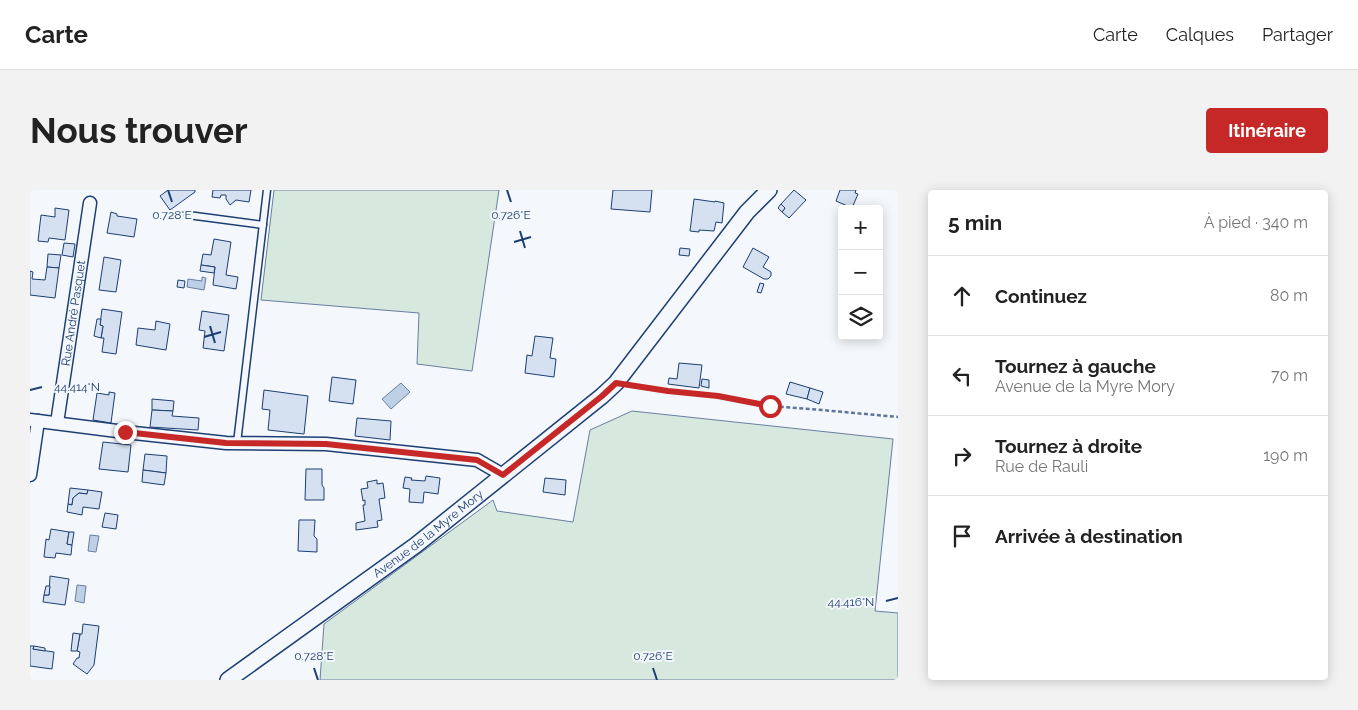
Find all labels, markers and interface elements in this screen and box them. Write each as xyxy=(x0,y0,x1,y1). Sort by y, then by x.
text: Carte xyxy=(25,20,88,49)
text: Carte xyxy=(1093,24,1138,45)
text: Calques xyxy=(1166,24,1234,45)
text: Partager xyxy=(1262,24,1333,45)
button: Itinéraire xyxy=(1206,108,1328,153)
text: Nous trouver xyxy=(30,110,248,151)
map controls xyxy=(838,205,883,340)
button: + xyxy=(838,205,883,250)
text: 0.728°E xyxy=(152,208,192,222)
text: 0.726°E xyxy=(491,208,531,222)
text: 5 min xyxy=(948,210,1002,235)
text: À pied · 340 m xyxy=(1204,213,1308,232)
button: − xyxy=(838,250,883,295)
street label: Rue André Pasquet xyxy=(59,259,88,367)
icon: ahead xyxy=(948,282,976,310)
text: Continuez xyxy=(995,285,1087,307)
text: 80 m xyxy=(1270,286,1308,305)
button: layers xyxy=(838,295,883,340)
text: Tournez à gauche xyxy=(995,355,1156,377)
icon: left xyxy=(948,362,976,390)
text: 70 m xyxy=(1271,366,1308,385)
text: Avenue de la Myre Mory xyxy=(995,377,1175,396)
text: 44.414°N xyxy=(54,380,100,394)
route start xyxy=(759,395,782,418)
route end xyxy=(114,421,137,444)
text: Tournez à droite xyxy=(995,435,1142,457)
icon: right xyxy=(948,442,976,470)
text: 190 m xyxy=(1263,446,1308,465)
text: Rue de Rauli xyxy=(995,457,1088,476)
street label: Avenue de la Myre Mory xyxy=(370,487,486,580)
icon: arrive xyxy=(948,522,976,550)
text: Arrivée à destination xyxy=(995,525,1183,547)
text: 44.416°N xyxy=(828,595,874,609)
text: 0.728°E xyxy=(294,649,334,663)
text: 0.726°E xyxy=(633,649,673,663)

